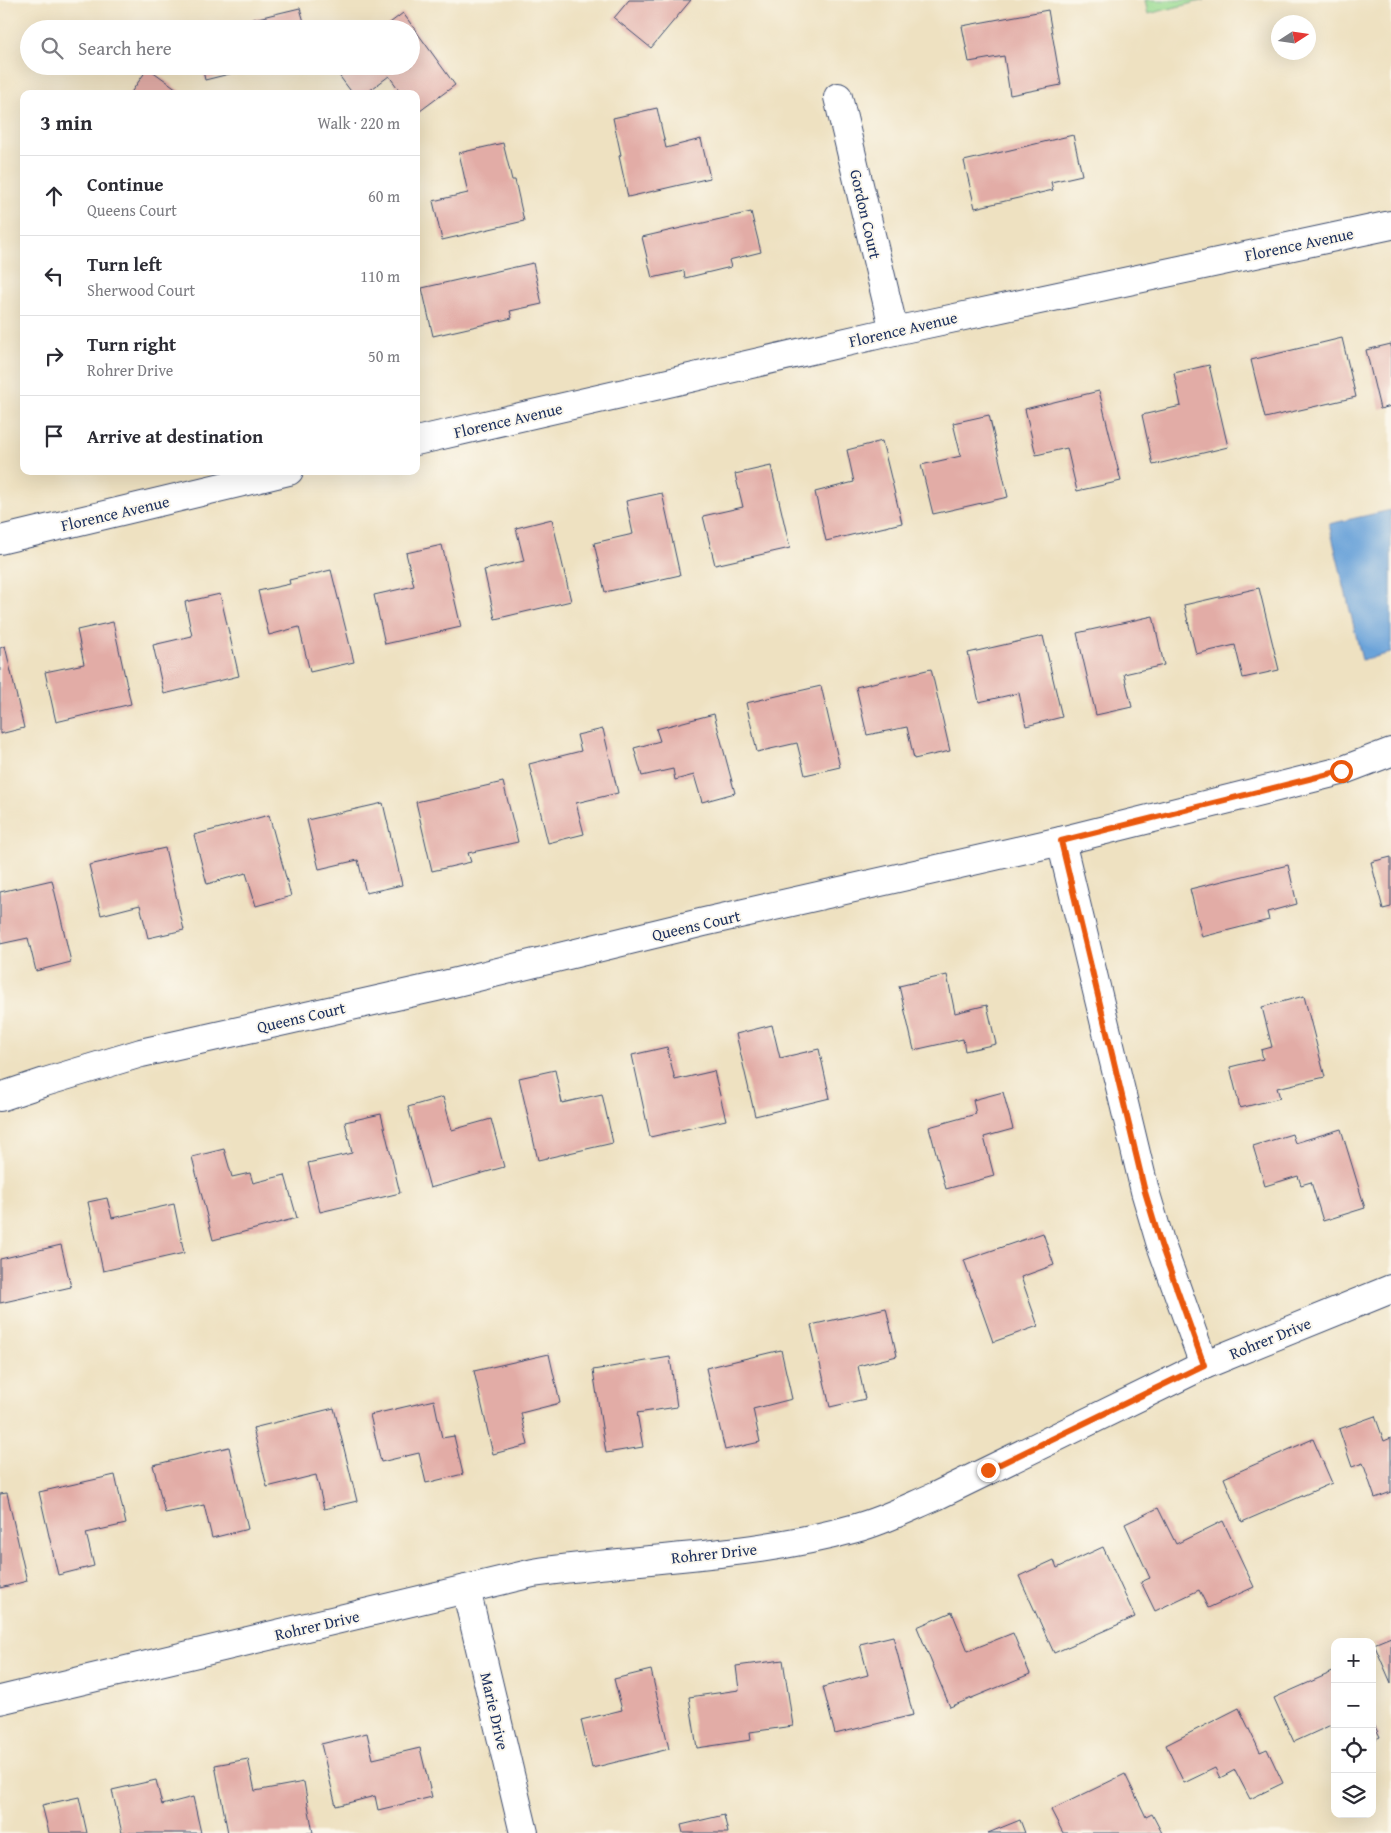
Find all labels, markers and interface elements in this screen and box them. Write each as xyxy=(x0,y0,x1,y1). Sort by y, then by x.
north arrow xyxy=(1271,15,1316,60)
search box xyxy=(20,20,420,75)
icon: search xyxy=(38,34,66,62)
text: Search here xyxy=(78,34,172,62)
text: 3 min xyxy=(40,107,92,138)
text: Walk · 220 m xyxy=(317,111,400,135)
street label: Gordon Court xyxy=(844,167,888,261)
text: Continue xyxy=(87,170,164,198)
icon: ahead xyxy=(40,182,68,210)
text: 60 m xyxy=(368,184,400,208)
text: Queens Court xyxy=(87,198,177,222)
street label: Florence Avenue xyxy=(1242,221,1356,267)
text: Turn left xyxy=(87,250,162,278)
icon: left xyxy=(40,262,68,290)
text: 110 m xyxy=(360,264,400,288)
text: Sherwood Court xyxy=(87,278,195,302)
street label: Florence Avenue xyxy=(846,305,960,353)
text: Turn right xyxy=(87,330,176,358)
icon: right xyxy=(40,342,68,370)
text: 50 m xyxy=(368,344,400,368)
text: Rohrer Drive xyxy=(87,358,173,382)
street label: Florence Avenue xyxy=(451,396,565,444)
icon: arrive xyxy=(40,422,68,450)
text: Arrive at destination xyxy=(87,422,263,450)
street label: Florence Avenue xyxy=(58,489,172,537)
route start xyxy=(1330,760,1353,783)
street label: Queens Court xyxy=(649,903,743,947)
street label: Queens Court xyxy=(254,995,348,1039)
street label: Rohrer Drive xyxy=(1226,1311,1314,1365)
route end xyxy=(977,1459,1000,1482)
street label: Rohrer Drive xyxy=(670,1537,758,1569)
street label: Rohrer Drive xyxy=(272,1604,362,1646)
map controls xyxy=(1331,1638,1376,1818)
button: + xyxy=(1331,1638,1376,1683)
street label: Marie Drive xyxy=(474,1670,516,1752)
button: − xyxy=(1331,1683,1376,1728)
button: locate xyxy=(1331,1728,1376,1773)
button: layers xyxy=(1331,1773,1376,1818)

